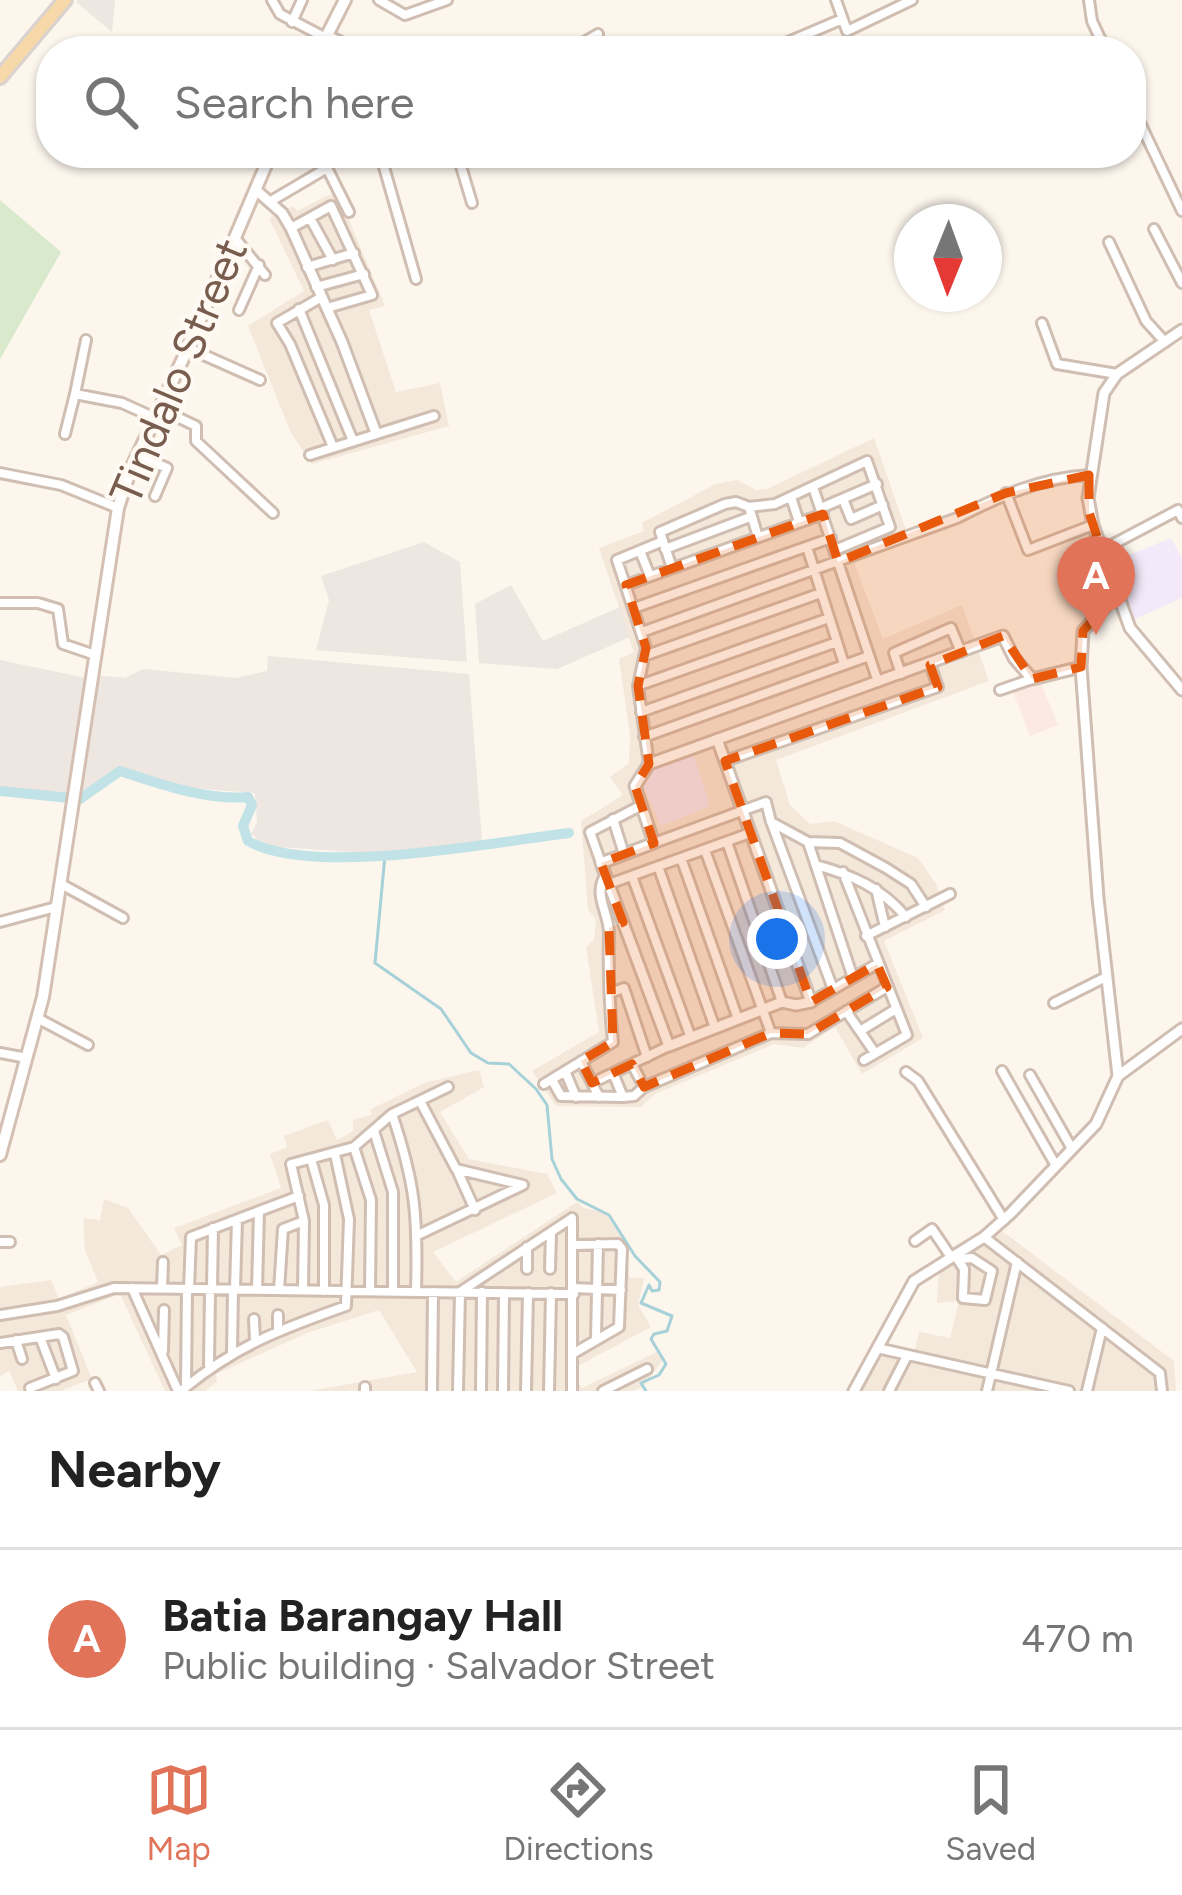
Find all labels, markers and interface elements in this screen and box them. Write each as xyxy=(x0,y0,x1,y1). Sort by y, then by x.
search box xyxy=(36,36,1146,168)
icon: search xyxy=(78,69,144,135)
text: Search here xyxy=(174,75,414,129)
north arrow xyxy=(894,204,1002,312)
street label: Tindalo Street xyxy=(98,230,258,512)
pin: A xyxy=(1057,536,1135,635)
your location xyxy=(747,909,807,969)
text: Nearby xyxy=(48,1439,221,1500)
text: Batia Barangay Hall xyxy=(162,1588,563,1642)
text: A xyxy=(73,1615,101,1662)
text: 470 m xyxy=(1021,1615,1134,1662)
text: Public building · Salvador Street xyxy=(162,1642,715,1689)
tab: Map xyxy=(146,1757,212,1868)
tab: Directions xyxy=(503,1757,654,1868)
tab: Saved xyxy=(945,1757,1036,1868)

